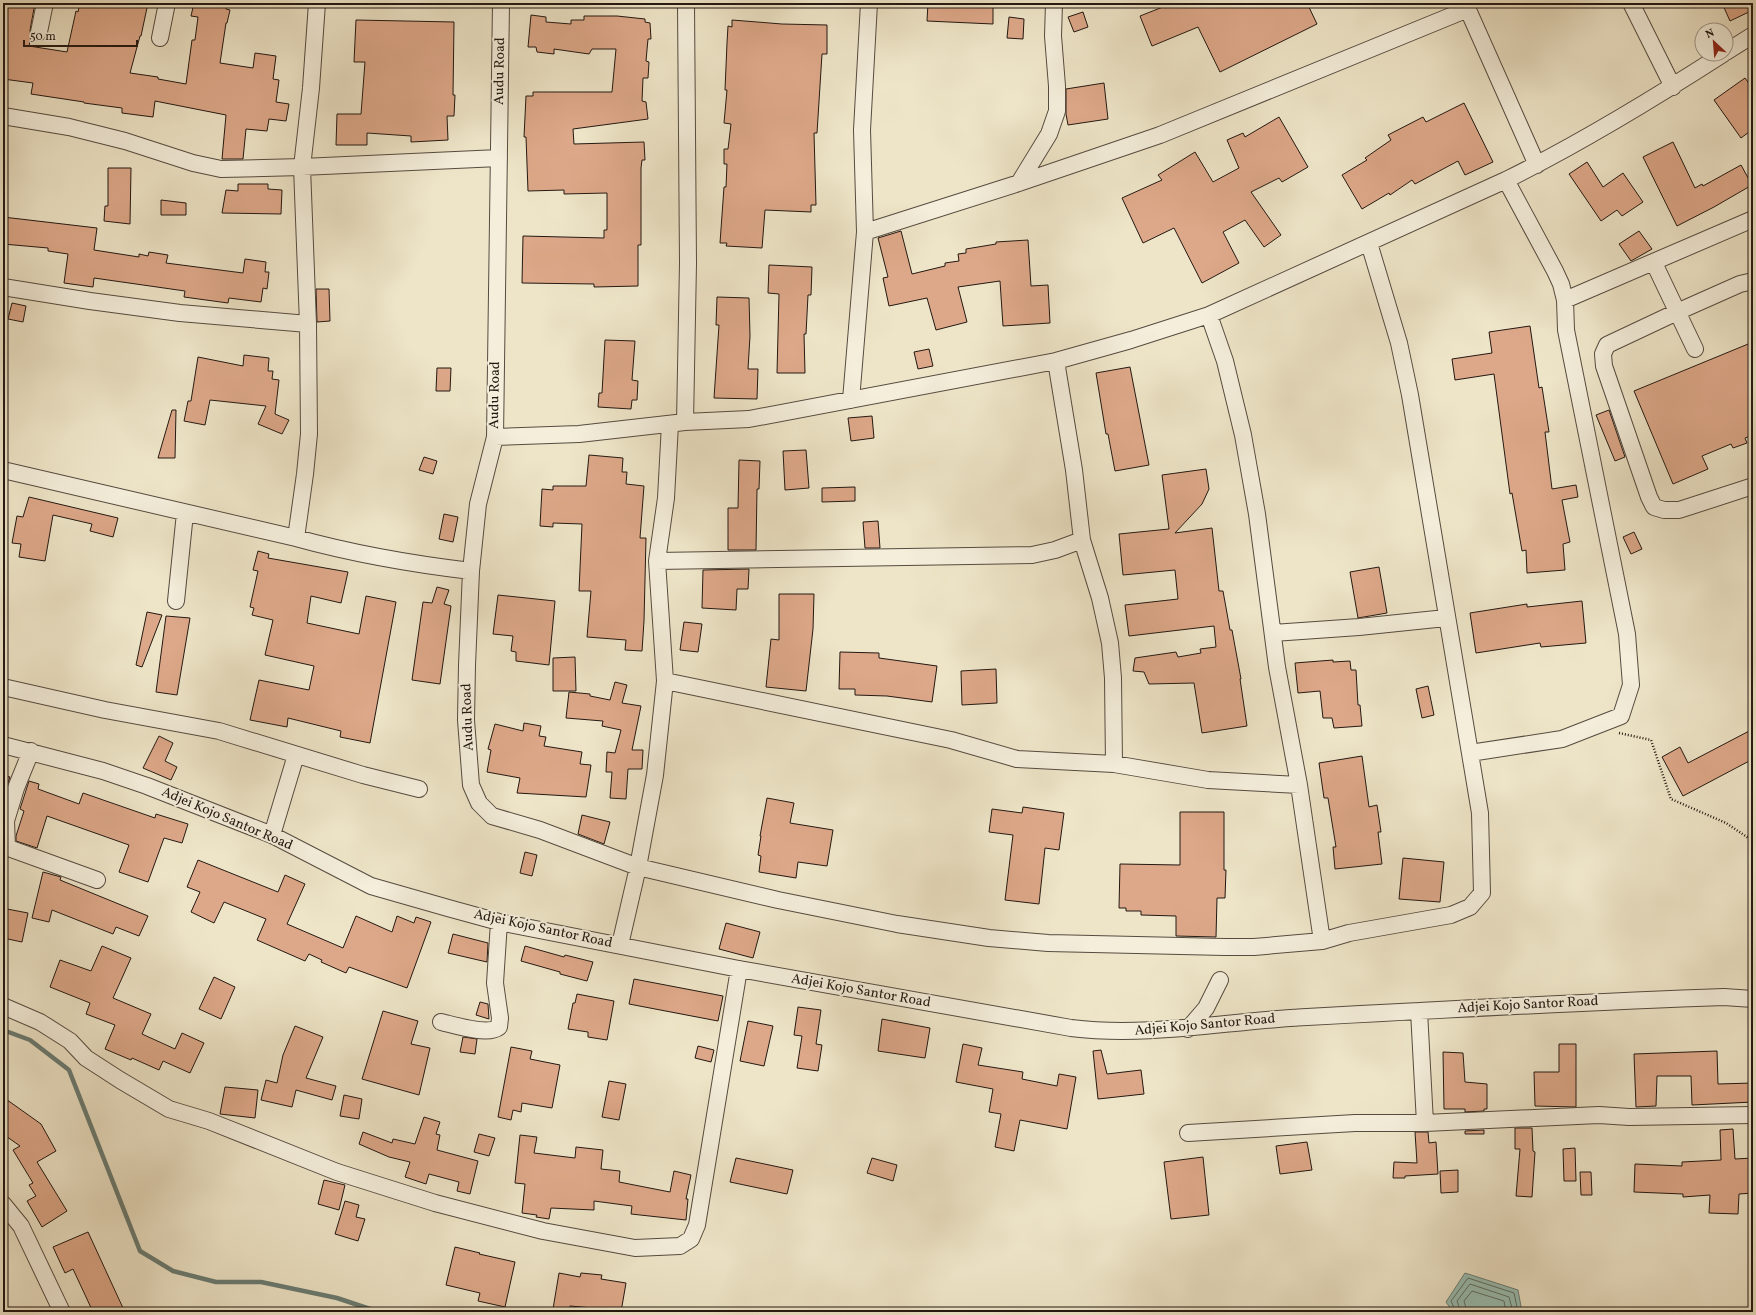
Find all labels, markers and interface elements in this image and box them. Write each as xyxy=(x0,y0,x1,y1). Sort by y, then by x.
scale bar xyxy=(24,22,137,48)
north arrow xyxy=(1694,22,1734,62)
text: N xyxy=(1703,26,1717,43)
text: 50 m xyxy=(30,29,56,45)
street label: Audu Road xyxy=(490,37,510,105)
street label: Audu Road xyxy=(485,361,505,429)
street label: Audu Road xyxy=(457,683,479,751)
street label: Adjei Kojo Santor Road xyxy=(158,783,296,855)
street label: Adjei Kojo Santor Road xyxy=(472,905,614,953)
street label: Adjei Kojo Santor Road xyxy=(790,969,932,1013)
street label: Adjei Kojo Santor Road xyxy=(1457,992,1599,1018)
street label: Adjei Kojo Santor Road xyxy=(1134,1009,1276,1041)

